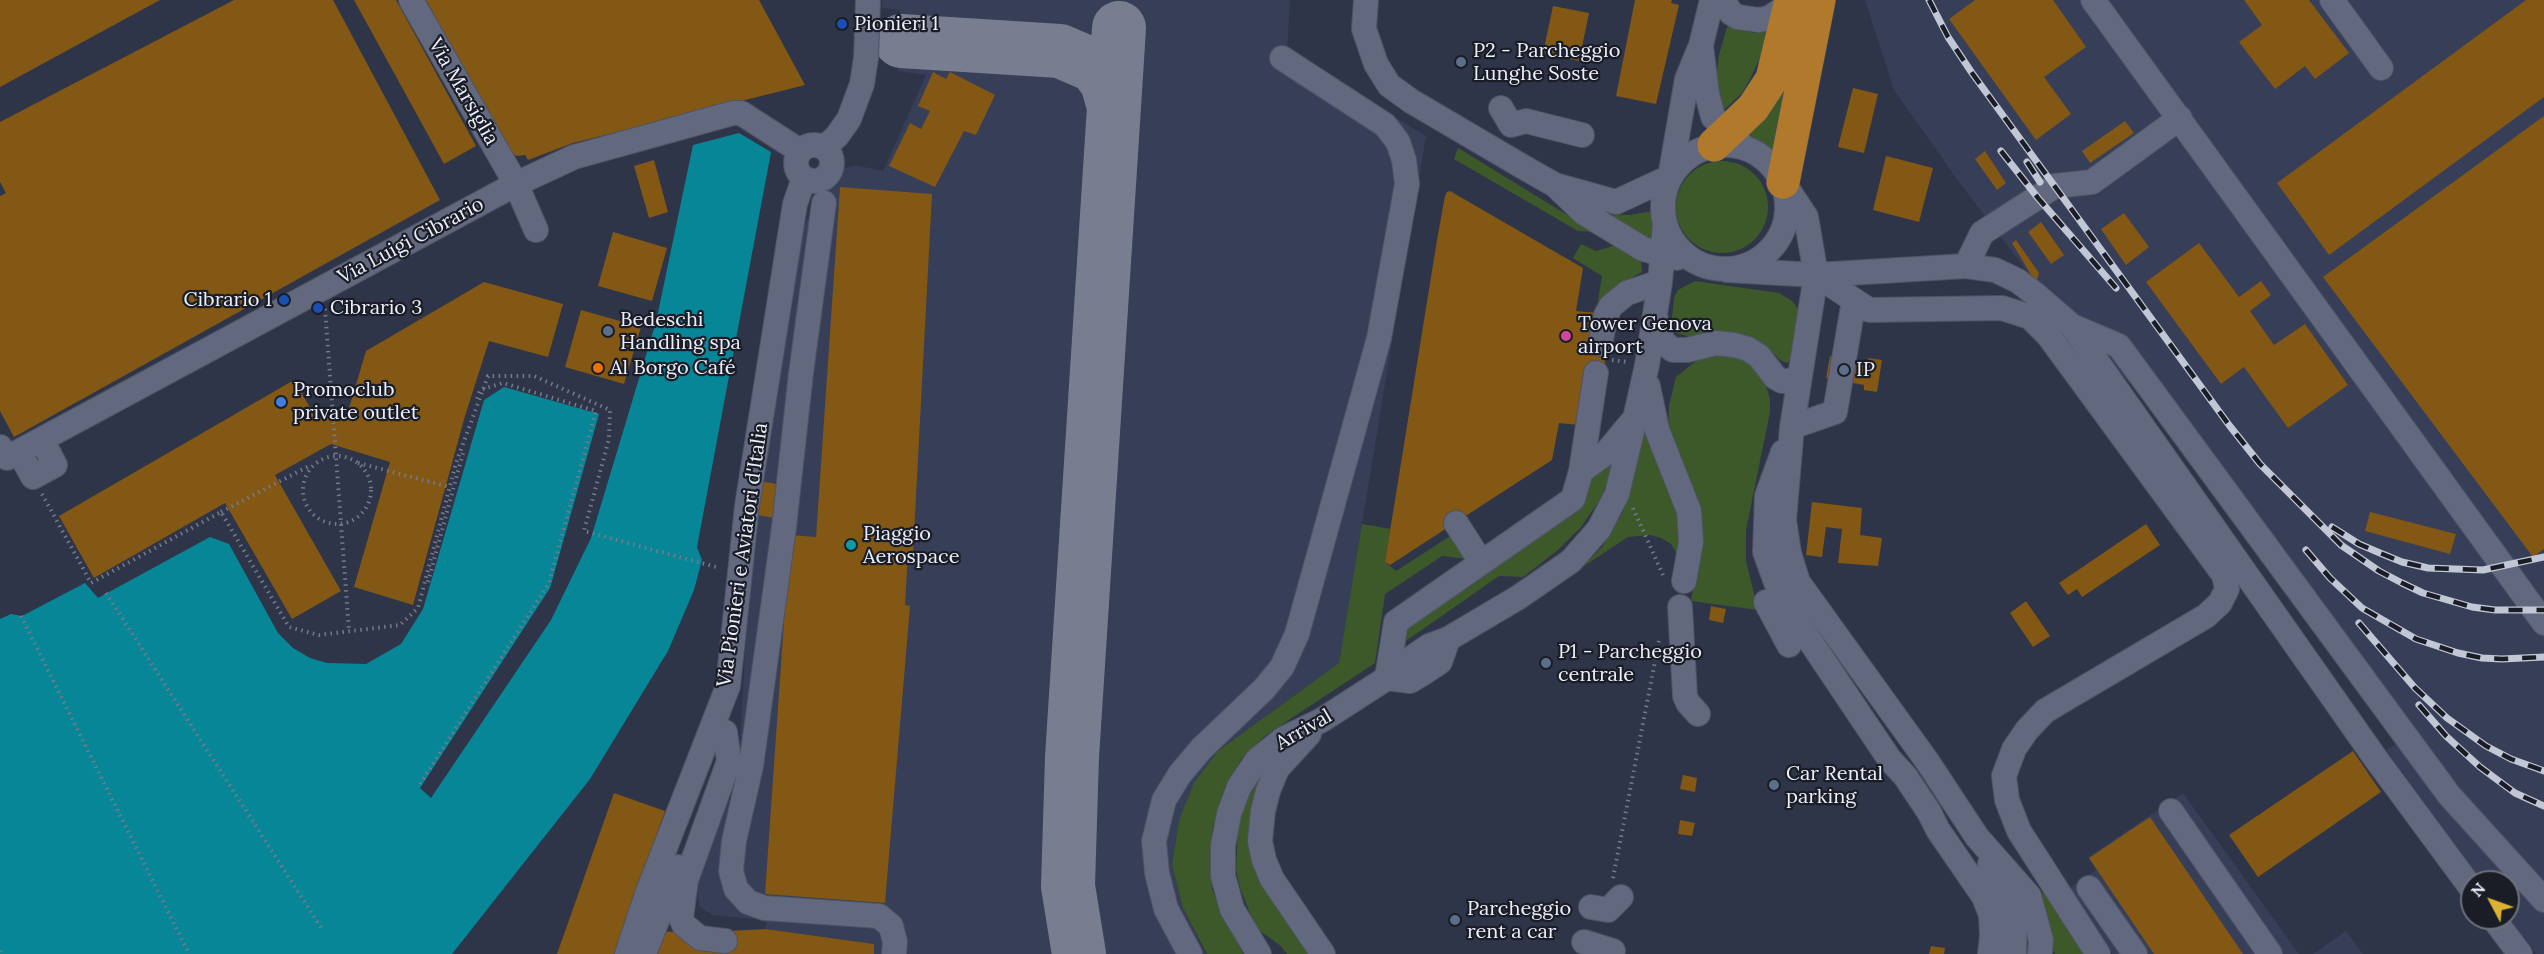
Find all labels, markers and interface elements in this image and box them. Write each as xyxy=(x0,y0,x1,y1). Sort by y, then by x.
place label: Pionieri 1 xyxy=(854,12,939,36)
marker: Pionieri 1 xyxy=(835,17,849,31)
street label: Via Marsiglia xyxy=(423,34,503,150)
place label: P2 - Parcheggio Lunghe Soste xyxy=(1473,39,1620,86)
marker: P2 - Parcheggio Lunghe Soste xyxy=(1454,55,1468,69)
street label: Via Luigi Cibrario xyxy=(334,192,488,290)
place label: Cibrario 1 xyxy=(183,288,272,312)
marker: Cibrario 1 xyxy=(277,293,291,307)
place label: Cibrario 3 xyxy=(330,296,422,320)
marker: Cibrario 3 xyxy=(311,301,325,315)
place label: Bedeschi Handling spa xyxy=(620,308,741,355)
place label: Tower Genova airport xyxy=(1578,312,1712,359)
marker: Bedeschi Handling spa xyxy=(601,324,615,338)
marker: Tower Genova airport xyxy=(1559,329,1573,343)
place label: Al Borgo Café xyxy=(610,356,736,380)
place label: IP xyxy=(1856,358,1875,382)
marker: Al Borgo Café xyxy=(591,361,605,375)
marker: IP xyxy=(1837,363,1851,377)
place label: Promoclub private outlet xyxy=(293,378,418,425)
marker: Promoclub private outlet xyxy=(274,395,288,409)
street label: Via Pionieri e Aviatori d'Italia xyxy=(713,421,773,689)
place label: Piaggio Aerospace xyxy=(863,522,959,569)
marker: Piaggio Aerospace xyxy=(844,538,858,552)
place label: P1 - Parcheggio centrale xyxy=(1558,640,1702,687)
marker: P1 - Parcheggio centrale xyxy=(1539,656,1553,670)
street label: Arrival xyxy=(1272,704,1336,756)
place label: Car Rental parking xyxy=(1786,762,1883,809)
marker: Car Rental parking xyxy=(1767,778,1781,792)
north arrow xyxy=(2460,870,2520,930)
text: N xyxy=(2466,878,2490,901)
place label: Parcheggio rent a car xyxy=(1467,897,1571,944)
marker: Parcheggio rent a car xyxy=(1448,913,1462,927)

